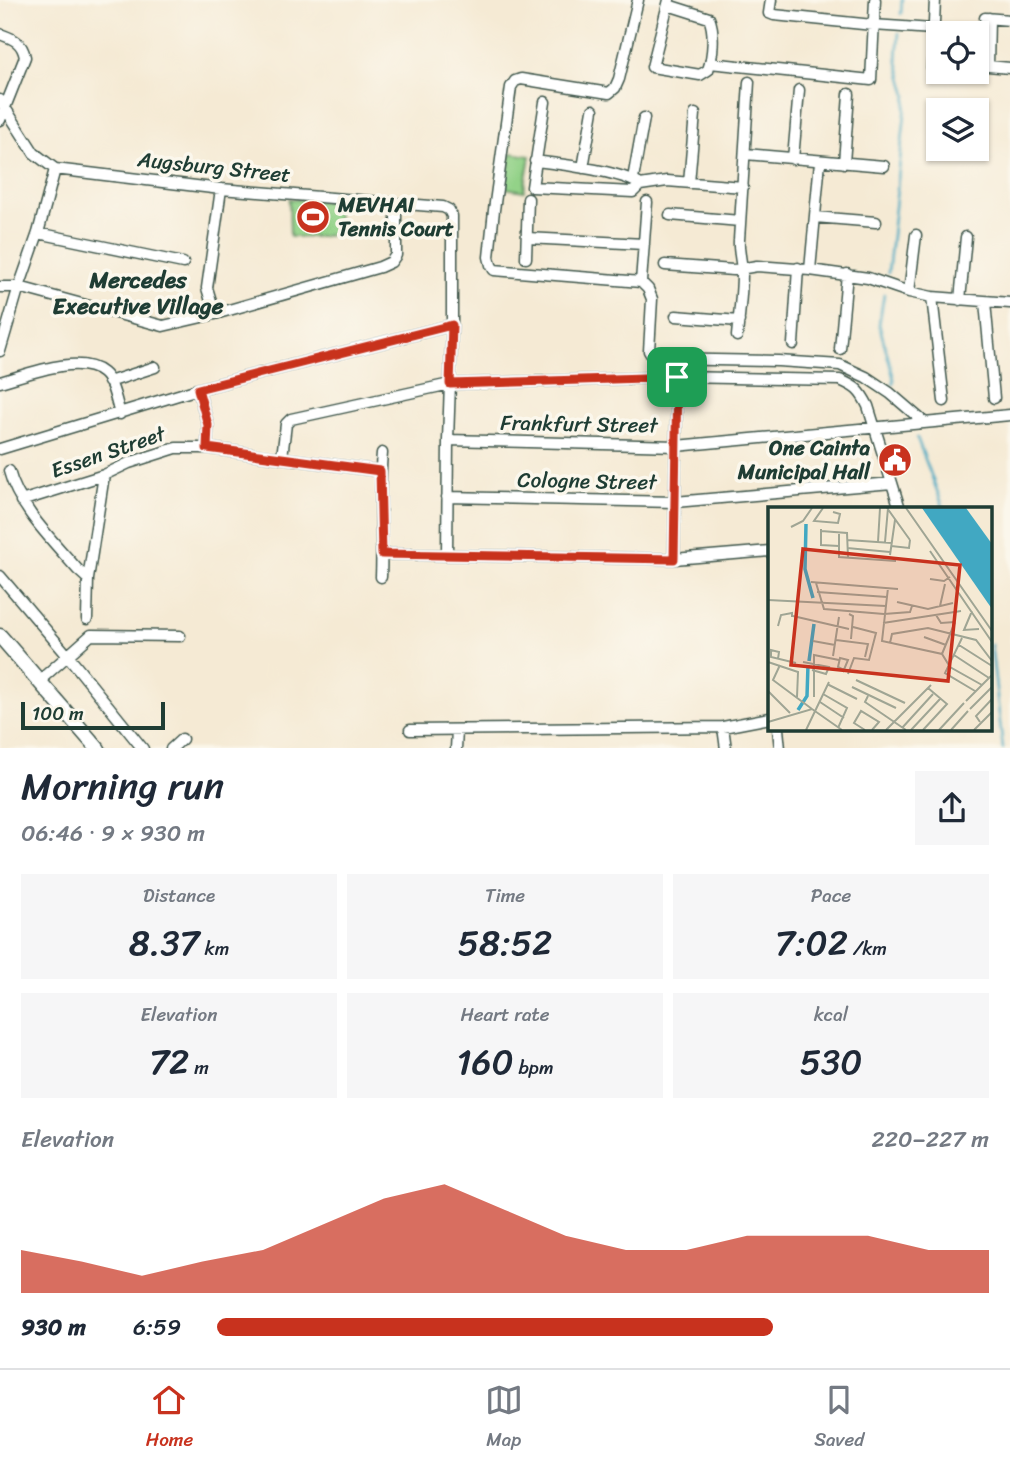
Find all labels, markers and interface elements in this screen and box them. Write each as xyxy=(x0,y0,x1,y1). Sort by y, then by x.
map controls xyxy=(926,21,989,161)
button: locate xyxy=(926,21,989,84)
button: layers xyxy=(926,98,989,161)
street label: Augsburg Street xyxy=(135,140,292,194)
place label: MEVHAI Tennis Court xyxy=(337,186,454,248)
sports icon: MEVHAI Tennis Court xyxy=(294,198,332,236)
district label: Mercedes Executive Village xyxy=(53,260,224,327)
pin xyxy=(647,347,707,407)
icon: arrive xyxy=(658,358,696,396)
street label: Frankfurt Street xyxy=(500,404,659,444)
street label: Essen Street xyxy=(46,414,172,489)
place label: One Cainta Municipal Hall xyxy=(737,429,871,491)
public building icon: One Cainta Municipal Hall xyxy=(876,441,914,479)
street label: Cologne Street xyxy=(517,461,658,501)
inset map xyxy=(768,507,992,731)
text: 100 m xyxy=(32,697,84,730)
scale bar xyxy=(21,699,164,731)
text: Morning run xyxy=(21,753,224,820)
button: share xyxy=(915,771,989,845)
text: 06:46 · 9 × 930 m xyxy=(21,813,205,854)
text: Distance xyxy=(143,879,215,912)
text: Time xyxy=(485,879,525,912)
text: Pace xyxy=(811,879,851,912)
text: 8.37 xyxy=(129,912,200,974)
text: 58:52 xyxy=(458,912,552,974)
text: 7:02 xyxy=(775,912,848,974)
text: km xyxy=(200,932,229,965)
text: /km xyxy=(848,932,887,965)
text: Elevation xyxy=(141,998,217,1031)
text: Heart rate xyxy=(460,998,550,1031)
text: kcal xyxy=(814,998,848,1031)
text: 72 xyxy=(149,1031,189,1093)
text: 160 xyxy=(456,1031,514,1093)
text: 530 xyxy=(800,1031,862,1093)
text: m xyxy=(189,1051,209,1084)
text: bpm xyxy=(514,1051,554,1084)
text: Elevation xyxy=(21,1119,114,1160)
text: 220–227 m xyxy=(872,1119,989,1160)
text: 930 m xyxy=(21,1307,86,1348)
text: 6:59 xyxy=(133,1307,181,1348)
tab: Home xyxy=(146,1381,193,1456)
tab: Map xyxy=(485,1381,523,1456)
tab: Saved xyxy=(814,1381,864,1456)

